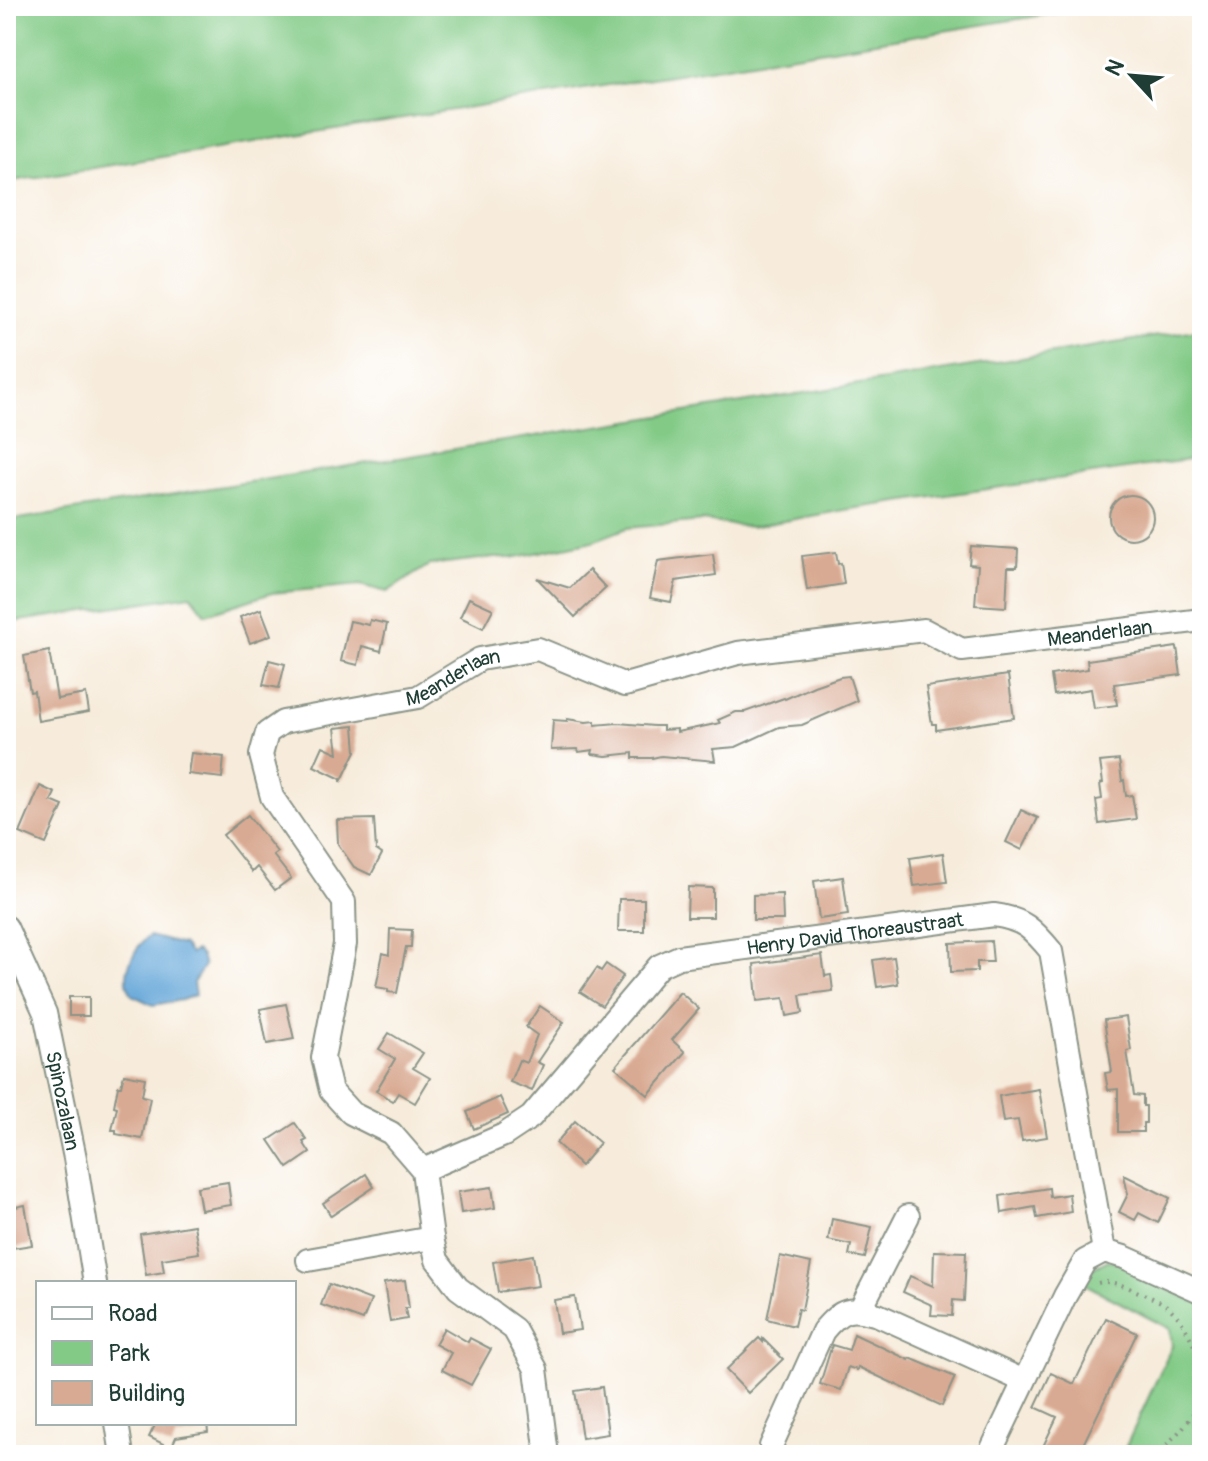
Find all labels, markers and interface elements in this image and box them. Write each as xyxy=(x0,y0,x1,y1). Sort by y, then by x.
north arrow xyxy=(1092,36,1172,116)
text: N xyxy=(1099,55,1131,80)
street label: Meanderlaan xyxy=(1046,614,1154,652)
street label: Meanderlaan xyxy=(404,644,502,712)
street label: Henry David Thoreaustraat xyxy=(745,907,966,961)
street label: Spinozalaan xyxy=(40,1049,85,1153)
legend xyxy=(36,1281,296,1425)
text: Road xyxy=(108,1299,158,1328)
text: Park xyxy=(108,1339,150,1368)
text: Building xyxy=(108,1379,185,1408)

